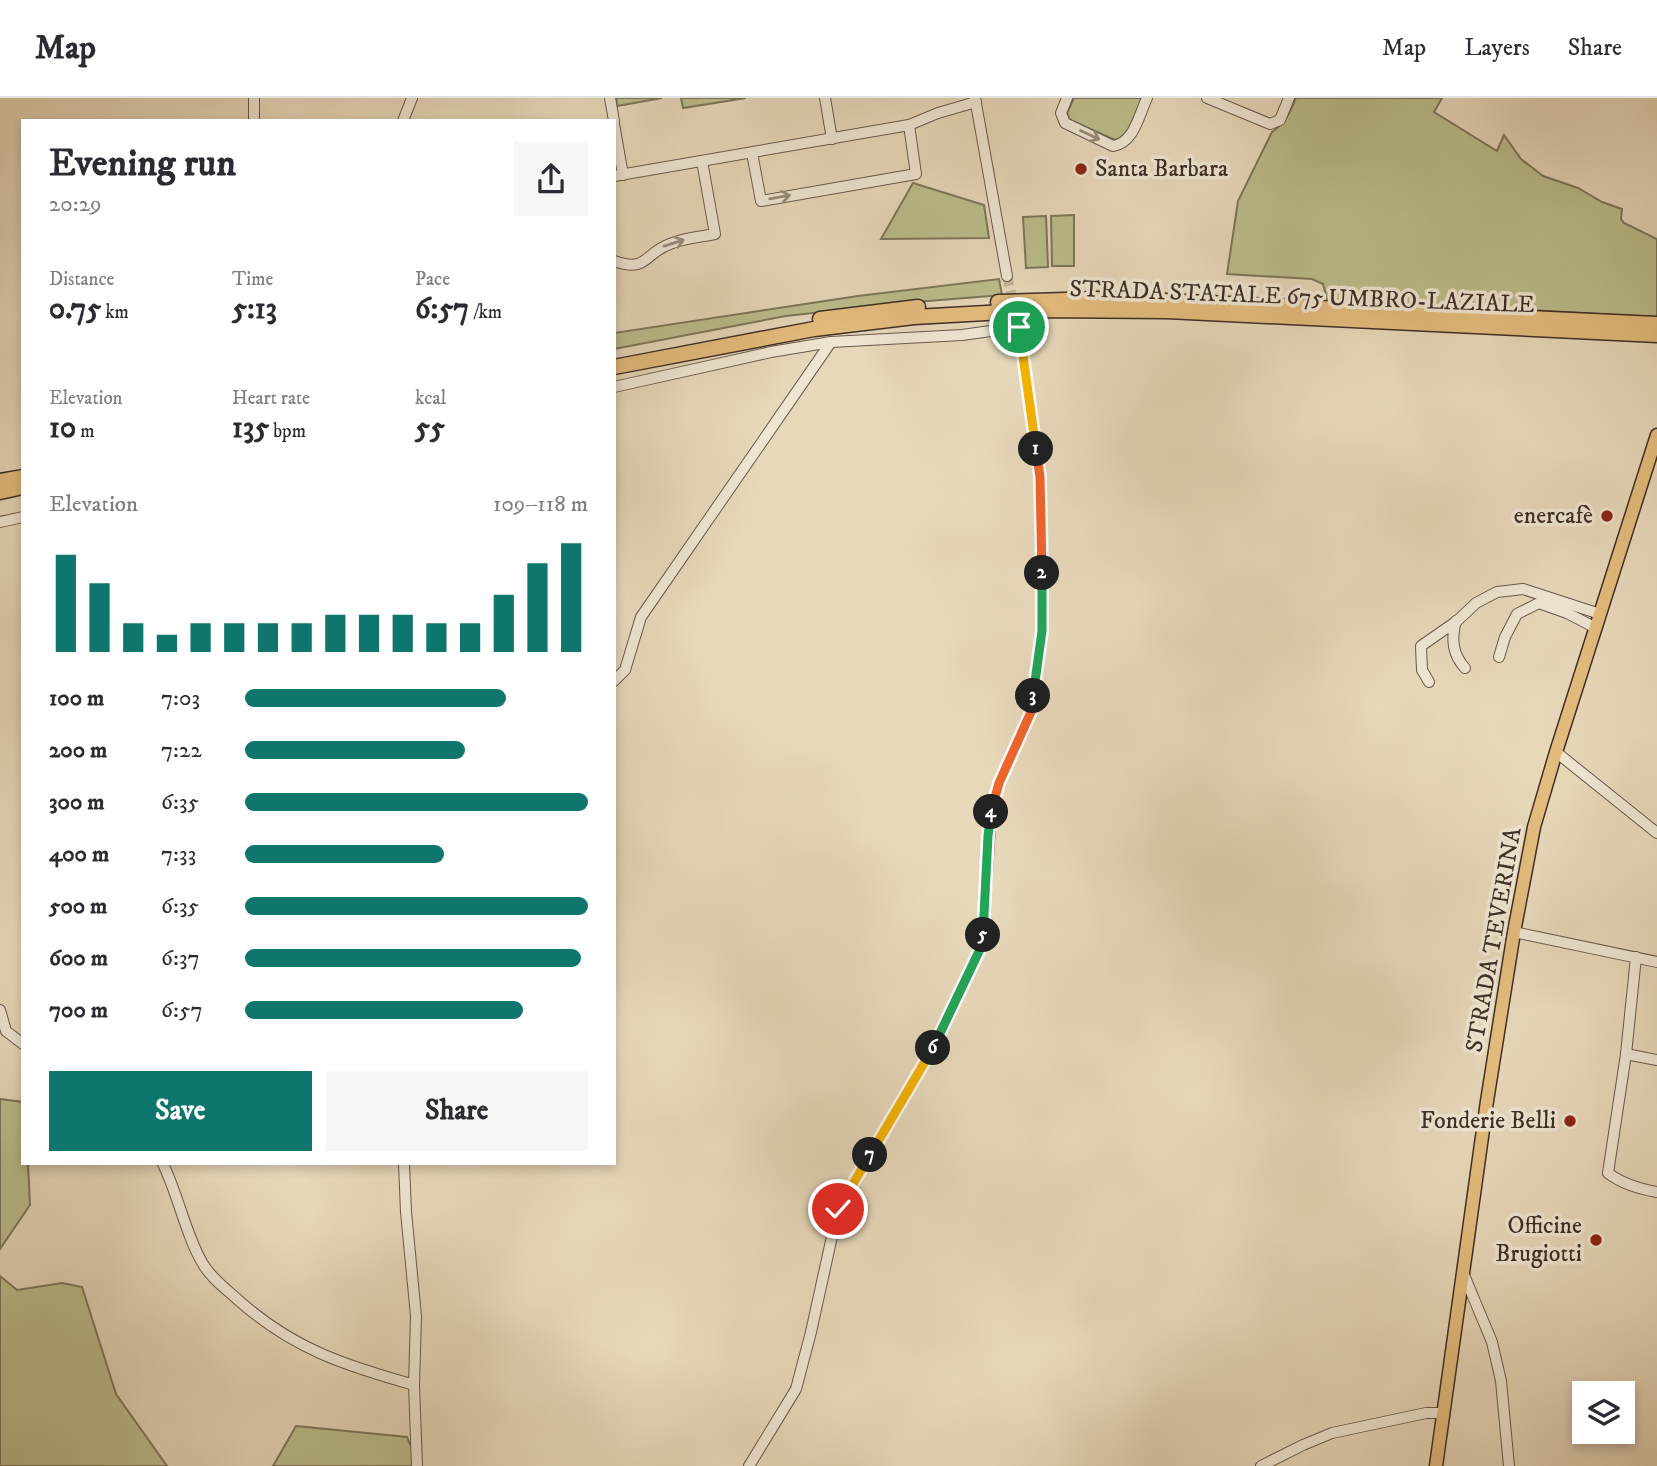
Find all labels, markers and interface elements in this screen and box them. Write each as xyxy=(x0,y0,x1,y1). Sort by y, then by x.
text: Map xyxy=(35,28,96,69)
text: Map xyxy=(1382,33,1426,63)
text: Layers xyxy=(1464,33,1530,63)
text: Share xyxy=(1568,33,1622,63)
one-way arrow xyxy=(1079,129,1100,142)
text: Evening run xyxy=(49,140,236,188)
button: share xyxy=(514,142,588,216)
place label: Santa Barbara xyxy=(1095,154,1229,184)
marker: Santa Barbara xyxy=(1073,161,1089,177)
text: 20:29 xyxy=(49,190,101,219)
one-way arrow xyxy=(768,190,791,203)
one-way arrow xyxy=(663,236,685,249)
text: Distance xyxy=(49,268,114,291)
text: Time xyxy=(232,268,273,291)
text: Pace xyxy=(415,268,450,291)
street label: STRADA STATALE 675 UMBRO-LAZIALE xyxy=(1069,274,1535,320)
text: 0.75 xyxy=(49,291,101,328)
text: 5:13 xyxy=(232,291,277,328)
text: 6:57 xyxy=(415,291,469,328)
pin xyxy=(989,297,1049,357)
text: km xyxy=(101,301,129,324)
text: /km xyxy=(469,301,502,324)
icon: arrive xyxy=(1000,308,1038,346)
text: Elevation xyxy=(49,387,123,410)
text: Heart rate xyxy=(232,387,310,410)
text: kcal xyxy=(415,387,446,410)
text: 10 xyxy=(49,410,76,447)
text: 135 xyxy=(232,410,269,447)
text: 55 xyxy=(415,410,445,447)
text: m xyxy=(76,420,94,443)
text: bpm xyxy=(269,420,306,443)
pin: 1 xyxy=(1018,432,1054,466)
text: 1 xyxy=(1032,437,1039,460)
text: Elevation xyxy=(49,490,138,519)
text: 109–118 m xyxy=(493,490,588,519)
place label: enercafè xyxy=(1514,501,1593,531)
marker: enercafè xyxy=(1599,508,1615,524)
pin: 2 xyxy=(1024,556,1060,590)
text: 2 xyxy=(1037,561,1046,584)
pin: 3 xyxy=(1016,678,1050,714)
text: 100 m xyxy=(49,684,104,713)
text: 7:03 xyxy=(161,684,200,713)
text: 3 xyxy=(1029,684,1036,707)
text: 200 m xyxy=(49,736,107,765)
text: 7:22 xyxy=(161,736,202,765)
text: 300 m xyxy=(49,788,105,817)
text: 6:35 xyxy=(161,788,199,817)
pin: 4 xyxy=(974,794,1009,830)
text: 4 xyxy=(985,800,996,823)
street label: STRADA TEVERINA xyxy=(1459,825,1529,1055)
text: 400 m xyxy=(49,840,109,869)
text: 7:33 xyxy=(161,840,196,869)
text: 500 m xyxy=(49,892,107,921)
text: 6:35 xyxy=(161,892,199,921)
pin: 5 xyxy=(965,918,1000,952)
text: 5 xyxy=(978,923,987,946)
text: 600 m xyxy=(49,944,108,973)
text: 6:37 xyxy=(161,944,200,973)
text: 700 m xyxy=(49,996,108,1025)
text: 6:57 xyxy=(161,996,203,1025)
pin: 6 xyxy=(916,1030,950,1066)
text: 6 xyxy=(928,1036,937,1059)
button: Save xyxy=(49,1071,312,1151)
button: Share xyxy=(326,1071,588,1151)
place label: Fonderie Belli xyxy=(1420,1106,1556,1136)
marker: Fonderie Belli xyxy=(1562,1113,1578,1129)
pin: 7 xyxy=(852,1138,888,1172)
text: 7 xyxy=(864,1143,875,1166)
pin xyxy=(808,1179,868,1239)
icon: check xyxy=(819,1190,857,1228)
place label: Officine Brugiotti xyxy=(1495,1211,1582,1269)
marker: Officine Brugiotti xyxy=(1588,1232,1604,1248)
map controls xyxy=(1572,1381,1635,1444)
button: layers xyxy=(1572,1381,1635,1444)

